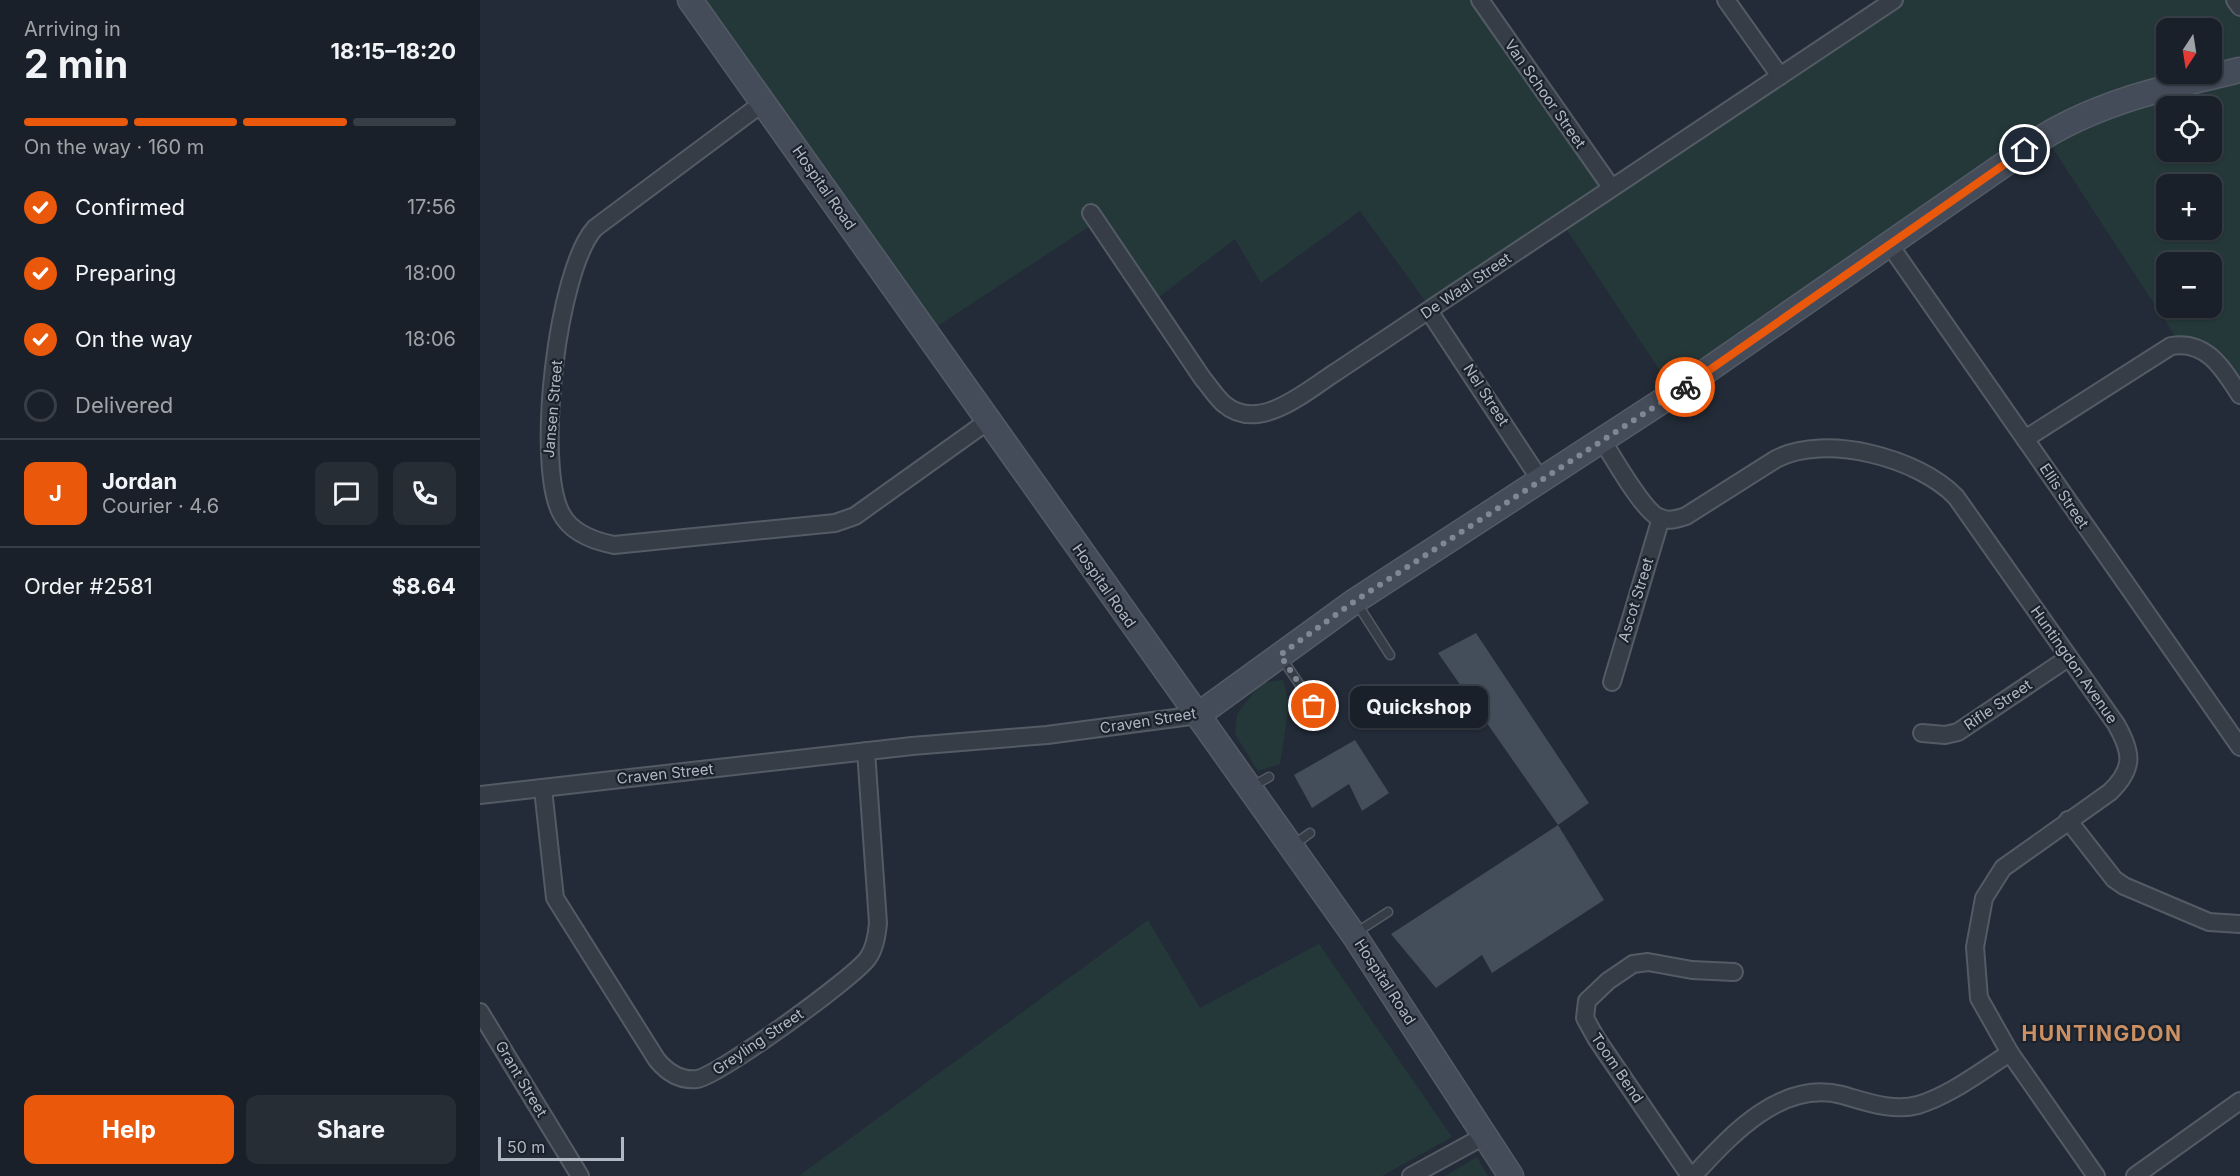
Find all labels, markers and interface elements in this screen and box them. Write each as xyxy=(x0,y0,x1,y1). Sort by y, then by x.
text: Arriving in xyxy=(24,17,121,41)
north arrow xyxy=(2156,18,2222,84)
map controls xyxy=(2156,18,2222,318)
street label: Van Schoor Street xyxy=(1501,36,1590,152)
text: 18:15–18:20 xyxy=(330,38,456,64)
text: 2 min xyxy=(24,40,128,87)
button: locate xyxy=(2156,96,2222,162)
pin xyxy=(1999,124,2050,175)
icon: home xyxy=(2008,133,2041,166)
text: On the way · 160 m xyxy=(24,135,204,159)
street label: Hospital Road xyxy=(788,142,860,233)
button: + xyxy=(2156,174,2222,240)
icon: check xyxy=(24,191,57,224)
text: Confirmed xyxy=(75,194,185,220)
text: 17:56 xyxy=(407,195,456,219)
street label: De Waal Street xyxy=(1417,248,1515,323)
button: − xyxy=(2156,252,2222,318)
icon: check xyxy=(24,257,57,290)
text: Preparing xyxy=(75,260,176,286)
text: 18:00 xyxy=(404,261,456,285)
icon: check xyxy=(24,323,57,356)
text: On the way xyxy=(75,326,193,352)
text: 18:06 xyxy=(405,327,456,351)
courier xyxy=(1655,357,1715,417)
street label: Jansen Street xyxy=(539,359,566,459)
street label: Nel Street xyxy=(1459,360,1514,429)
icon: bike xyxy=(1669,371,1702,404)
text: Delivered xyxy=(75,392,173,418)
street label: Ellis Street xyxy=(2036,460,2093,532)
button: chat xyxy=(315,462,378,525)
button: phone xyxy=(393,462,456,525)
text: Jordan xyxy=(102,468,177,494)
text: J xyxy=(49,480,62,506)
text: Courier · 4.6 xyxy=(102,494,219,518)
street label: Hospital Road xyxy=(1068,540,1140,631)
street label: Ascot Street xyxy=(1614,555,1657,644)
text: Order #2581 xyxy=(24,573,153,599)
text: $8.64 xyxy=(392,573,456,599)
street label: Huntingdon Avenue xyxy=(2027,602,2122,727)
street label: Rifle Street xyxy=(1960,675,2035,734)
pin xyxy=(1288,680,1339,731)
callout: Quickshop xyxy=(1350,685,1488,727)
icon: bag xyxy=(1297,689,1330,722)
text: Quickshop xyxy=(1366,695,1472,719)
street label: Craven Street xyxy=(1098,704,1197,737)
street label: Craven Street xyxy=(616,759,714,788)
street label: Hospital Road xyxy=(1351,935,1420,1028)
street label: Greyling Street xyxy=(709,1004,807,1079)
district label: HUNTINGDON xyxy=(2021,1021,2183,1046)
street label: Toom Bend xyxy=(1587,1029,1648,1106)
street label: Grant Street xyxy=(491,1037,552,1120)
button: Help xyxy=(24,1095,234,1164)
button: Share xyxy=(246,1095,456,1164)
scale bar xyxy=(498,1134,624,1162)
text: 50 m xyxy=(507,1137,545,1157)

